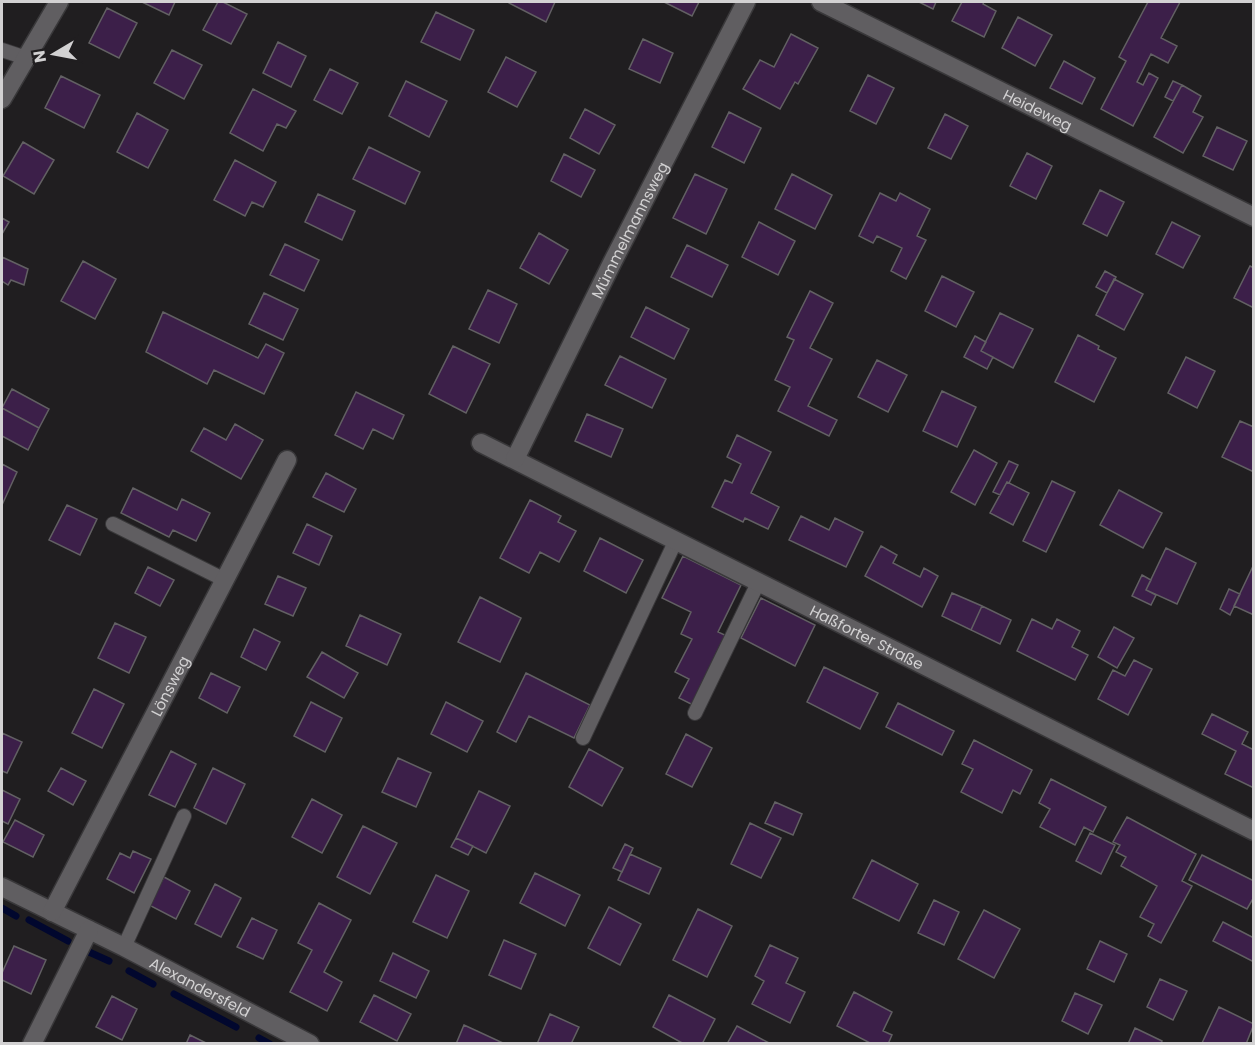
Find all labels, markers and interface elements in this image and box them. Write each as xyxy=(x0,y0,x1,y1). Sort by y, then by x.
north arrow xyxy=(24,24,84,84)
text: N xyxy=(27,49,52,64)
street label: Heideweg xyxy=(1000,84,1076,136)
street label: Mümmelmannsweg xyxy=(586,158,673,302)
street label: Haßforter Straße xyxy=(807,599,928,674)
street label: Lönsweg xyxy=(145,652,194,720)
street label: Alexandersfeld xyxy=(146,952,254,1022)

